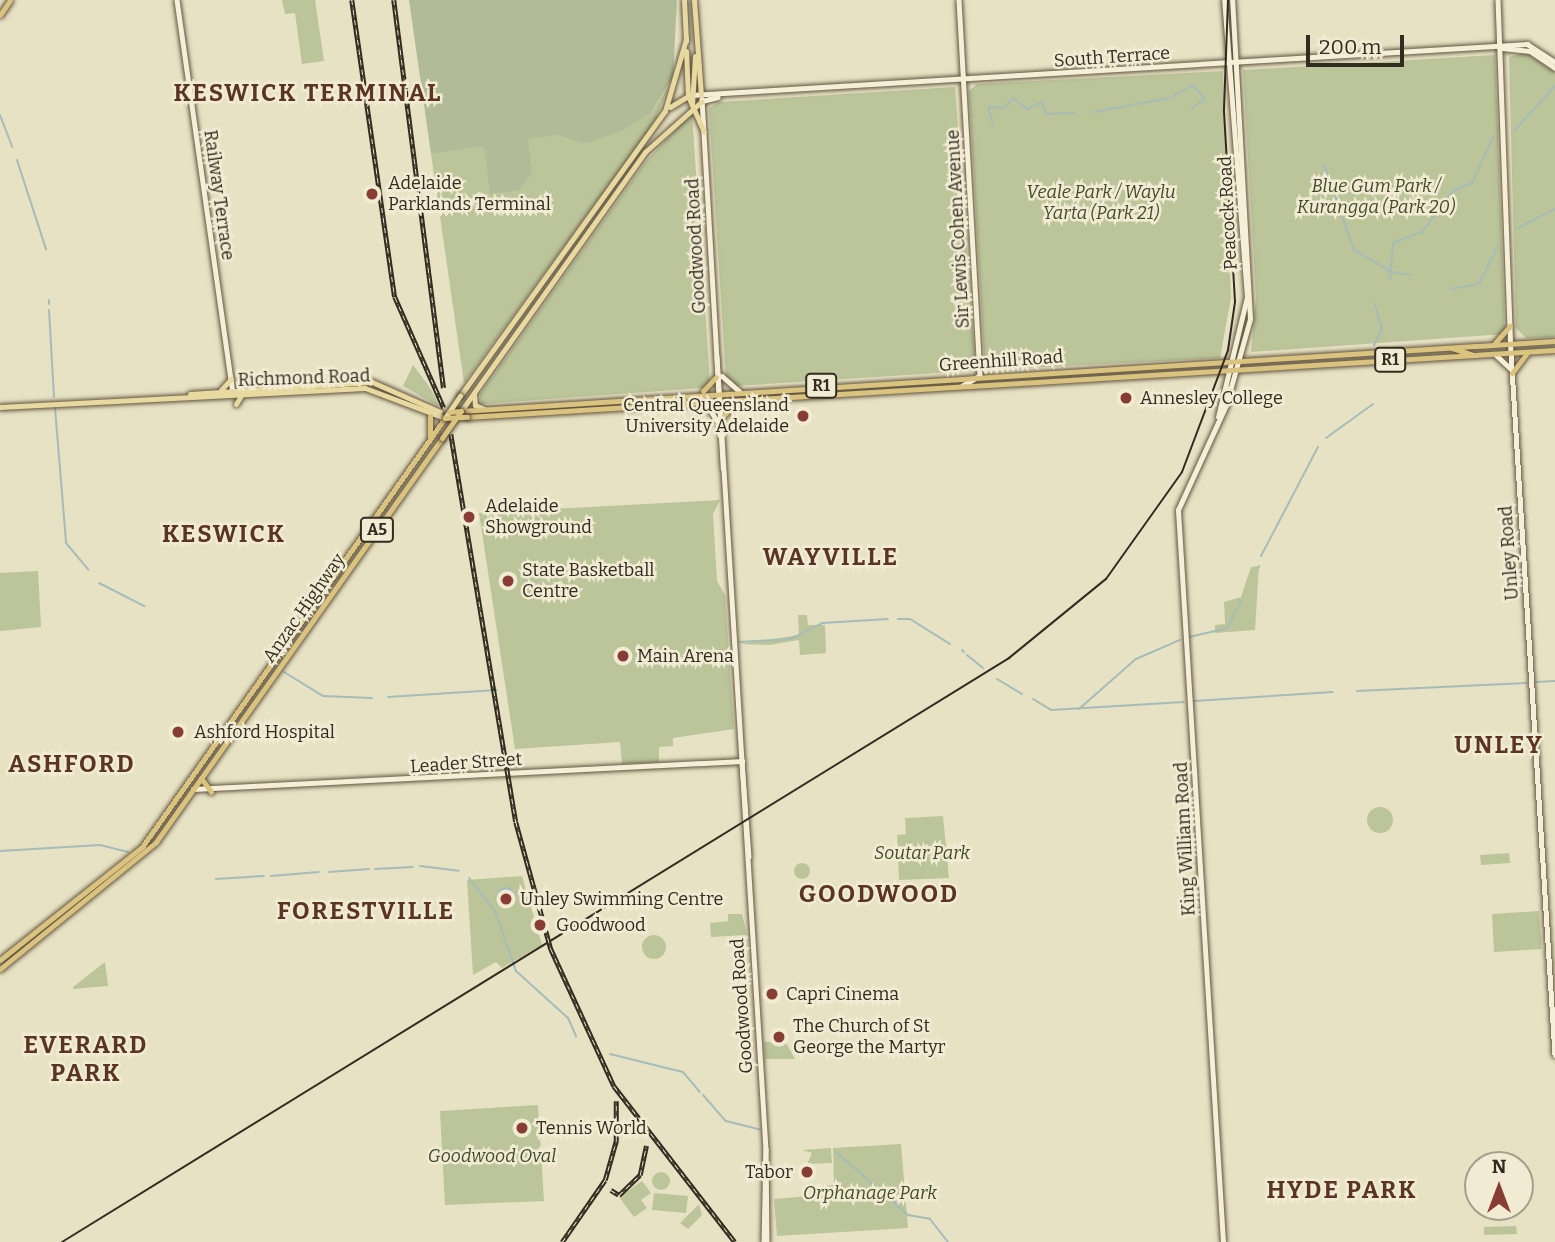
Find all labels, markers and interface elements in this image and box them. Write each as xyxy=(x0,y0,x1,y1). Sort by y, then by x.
scale bar xyxy=(1310,21,1408,65)
text: 200 m xyxy=(1319,34,1382,60)
street label: South Terrace xyxy=(1053,42,1171,72)
district label: KESWICK TERMINAL xyxy=(176,80,440,108)
street label: Railway Terrace xyxy=(199,129,239,261)
street label: Sir Lewis Cohen Avenue xyxy=(942,129,974,329)
street label: Peacock Road xyxy=(1214,155,1242,271)
place label: Adelaide Parklands Terminal xyxy=(388,173,551,216)
park label: Blue Gum Park / Kurangga (Park 20) xyxy=(1297,176,1455,218)
street label: Goodwood Road xyxy=(682,178,710,314)
park label: Veale Park / Waylu Yarta (Park 21) xyxy=(1026,182,1176,224)
marker: Adelaide Parklands Terminal xyxy=(362,184,382,204)
street label: Greenhill Road xyxy=(938,346,1064,376)
road number: R1 xyxy=(1372,348,1408,372)
street label: Richmond Road xyxy=(237,365,371,391)
road number: R1 xyxy=(804,374,838,398)
place label: Annesley College xyxy=(1140,387,1283,409)
marker: Annesley College xyxy=(1118,390,1134,406)
place label: Central Queensland University Adelaide xyxy=(623,395,789,438)
marker: Central Queensland University Adelaide xyxy=(795,408,811,424)
place label: Adelaide Showground xyxy=(485,496,592,538)
street label: Unley Road xyxy=(1495,505,1523,601)
marker: Adelaide Showground xyxy=(459,507,479,527)
road number: A5 xyxy=(360,517,394,542)
district label: KESWICK xyxy=(163,521,285,549)
district label: WAYVILLE xyxy=(764,544,898,572)
street label: Anzac Highway xyxy=(258,549,350,667)
place label: State Basketball Centre xyxy=(522,560,654,602)
marker: State Basketball Centre xyxy=(500,573,516,589)
place label: Main Arena xyxy=(637,645,734,667)
marker: Main Arena xyxy=(615,648,631,664)
place label: Ashford Hospital xyxy=(194,721,335,743)
marker: Ashford Hospital xyxy=(168,722,188,742)
district label: UNLEY xyxy=(1455,732,1543,760)
street label: Leader Street xyxy=(409,748,523,778)
district label: ASHFORD xyxy=(9,751,135,779)
street label: King William Road xyxy=(1170,761,1200,917)
park label: Soutar Park xyxy=(874,842,970,864)
district label: GOODWOOD xyxy=(800,881,958,909)
place label: Unley Swimming Centre xyxy=(520,888,723,910)
marker: Unley Swimming Centre xyxy=(498,891,514,907)
district label: FORESTVILLE xyxy=(278,898,454,926)
place label: Goodwood xyxy=(556,914,646,936)
marker: Goodwood xyxy=(530,915,550,935)
street label: Goodwood Road xyxy=(726,938,758,1074)
place label: Capri Cinema xyxy=(786,983,899,1005)
marker: Capri Cinema xyxy=(764,986,780,1002)
place label: The Church of St George the Martyr xyxy=(793,1016,945,1058)
marker: The Church of St George the Martyr xyxy=(771,1029,787,1045)
district label: EVERARD PARK xyxy=(24,1032,148,1088)
place label: Tennis World xyxy=(536,1117,647,1139)
marker: Tennis World xyxy=(514,1120,530,1136)
park label: Goodwood Oval xyxy=(428,1145,556,1167)
north arrow xyxy=(1464,1151,1534,1221)
text: N xyxy=(1492,1155,1506,1178)
place label: Tabor xyxy=(745,1161,793,1183)
marker: Tabor xyxy=(799,1164,815,1180)
district label: HYDE PARK xyxy=(1268,1177,1416,1205)
park label: Orphanage Park xyxy=(803,1182,937,1204)

